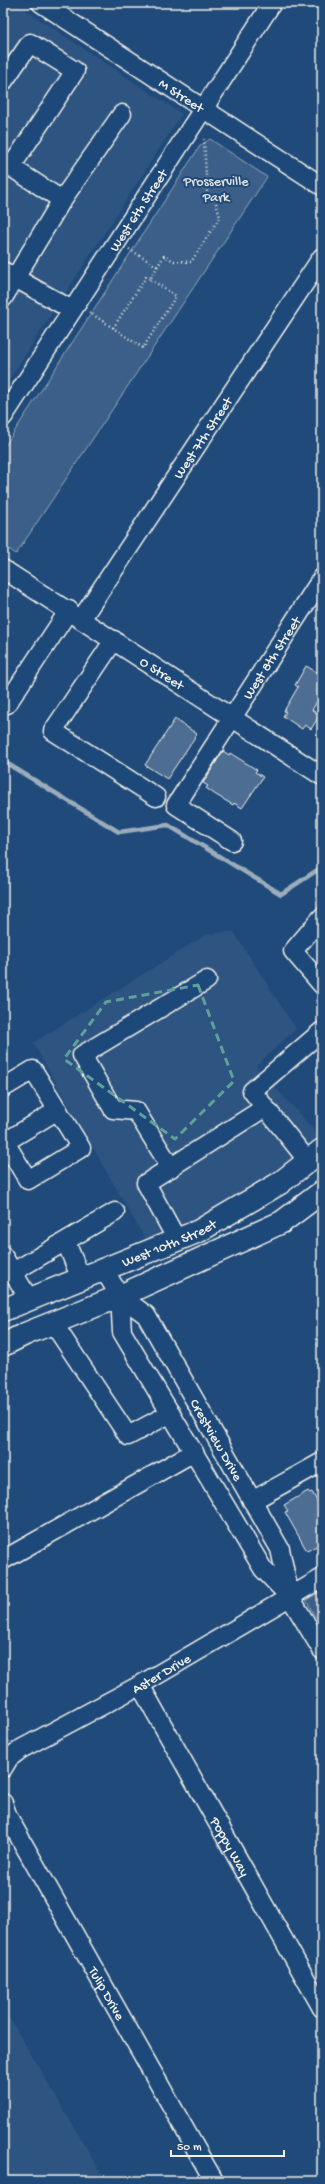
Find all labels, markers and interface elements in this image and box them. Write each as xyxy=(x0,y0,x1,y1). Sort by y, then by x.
street label: M Street xyxy=(155,76,207,118)
street label: West 6th Street xyxy=(107,166,173,255)
park label: Prosserville Park xyxy=(182,174,249,207)
street label: West 7th Street xyxy=(171,394,238,483)
street label: West 8th Street xyxy=(240,613,307,703)
street label: O Street xyxy=(136,654,187,696)
street label: West 10th Street xyxy=(120,1216,221,1272)
street label: Crestview Drive xyxy=(185,1396,246,1485)
street label: Aster Drive xyxy=(130,1651,195,1699)
street label: Poppy Way xyxy=(205,1814,252,1880)
street label: Tulip Drive xyxy=(83,1963,128,2025)
scale bar xyxy=(171,2132,284,2158)
text: 50 m xyxy=(177,2141,202,2155)

